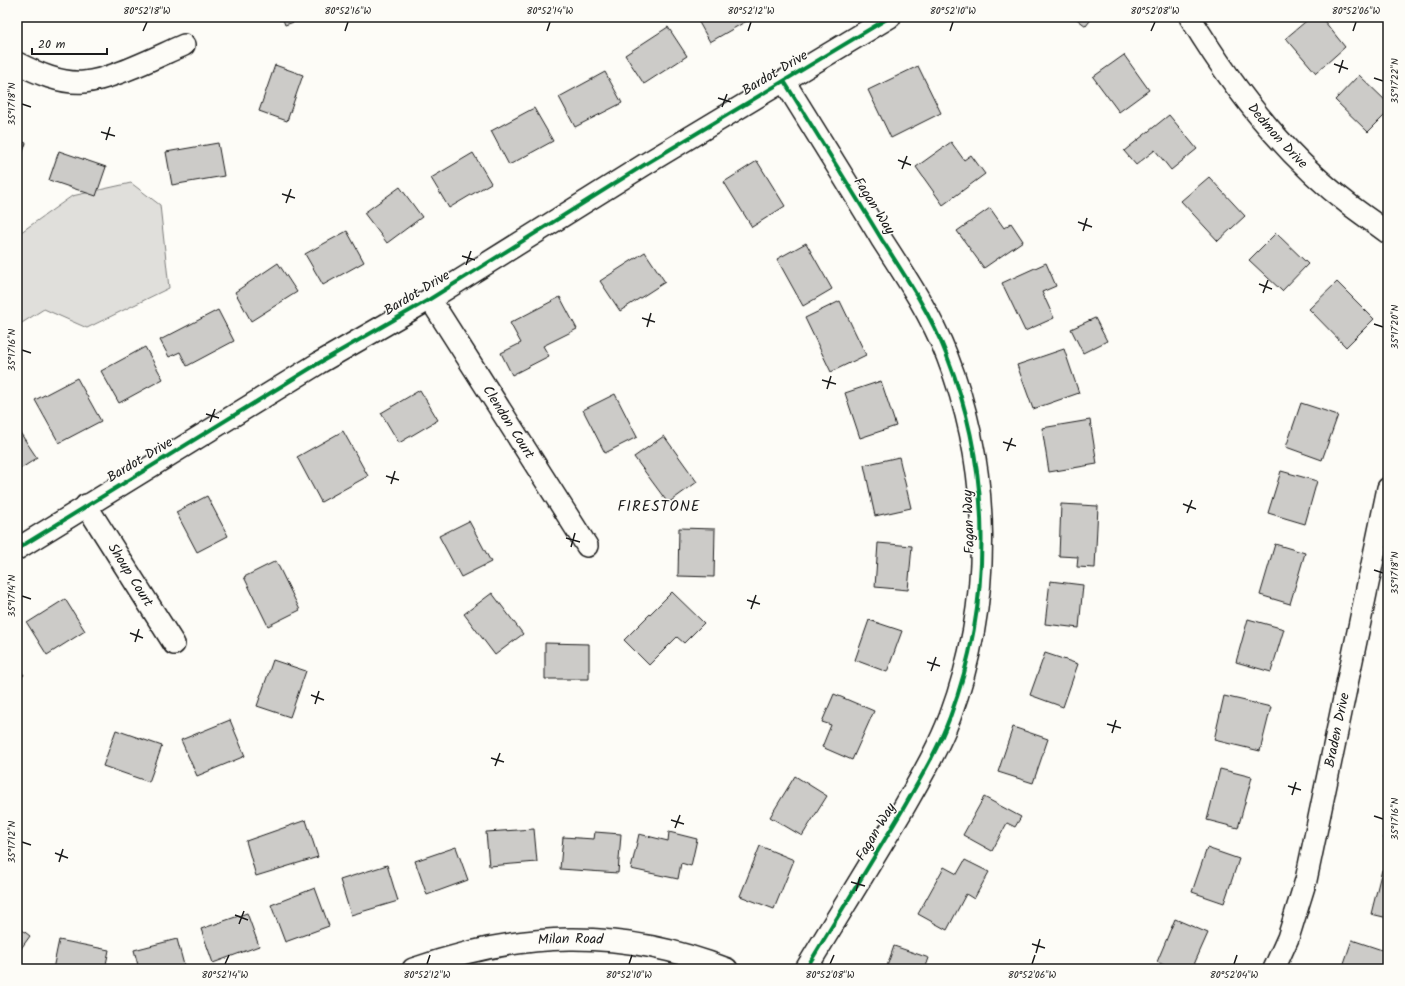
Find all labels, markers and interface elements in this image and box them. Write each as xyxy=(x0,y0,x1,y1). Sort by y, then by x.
text: 80°52'18"W xyxy=(123,3,171,19)
text: 80°52'16"W xyxy=(325,3,372,19)
text: 80°52'14"W xyxy=(527,3,574,19)
text: 80°52'12"W xyxy=(727,3,775,19)
text: 80°52'10"W xyxy=(930,3,976,19)
text: 80°52'08"W xyxy=(1130,3,1180,19)
text: 80°52'06"W xyxy=(1332,3,1381,19)
scale bar xyxy=(32,30,107,56)
text: 20 m xyxy=(38,35,66,54)
street label: Bardot Drive xyxy=(738,44,813,101)
text: 35°17'22"N xyxy=(1387,58,1403,104)
text: 35°17'18"N xyxy=(4,82,20,125)
street label: Dedmon Drive xyxy=(1242,98,1313,175)
street label: Fagan Way xyxy=(848,173,901,239)
street label: Bardot Drive xyxy=(380,264,455,321)
text: 35°17'20"N xyxy=(1387,304,1403,349)
text: 35°17'16"N xyxy=(4,329,20,371)
street label: Clendon Court xyxy=(477,381,540,464)
street label: Bardot Drive xyxy=(103,431,178,488)
street label: Fagan Way xyxy=(957,489,981,554)
district label: FIRESTONE xyxy=(617,495,701,519)
street label: Shoup Court xyxy=(102,539,159,612)
text: 35°17'18"N xyxy=(1387,551,1403,594)
text: 35°17'14"N xyxy=(4,575,20,617)
street label: Braden Drive xyxy=(1319,690,1356,769)
street label: Fagan Way xyxy=(850,798,902,865)
text: 35°17'16"N xyxy=(1387,798,1403,840)
text: 35°17'12"N xyxy=(4,820,20,863)
street label: Milan Road xyxy=(537,928,605,952)
text: 80°52'14"W xyxy=(202,967,249,983)
text: 80°52'12"W xyxy=(403,967,451,983)
text: 80°52'10"W xyxy=(606,967,652,983)
text: 80°52'08"W xyxy=(805,967,855,983)
text: 80°52'06"W xyxy=(1008,967,1057,983)
text: 80°52'04"W xyxy=(1210,967,1259,983)

